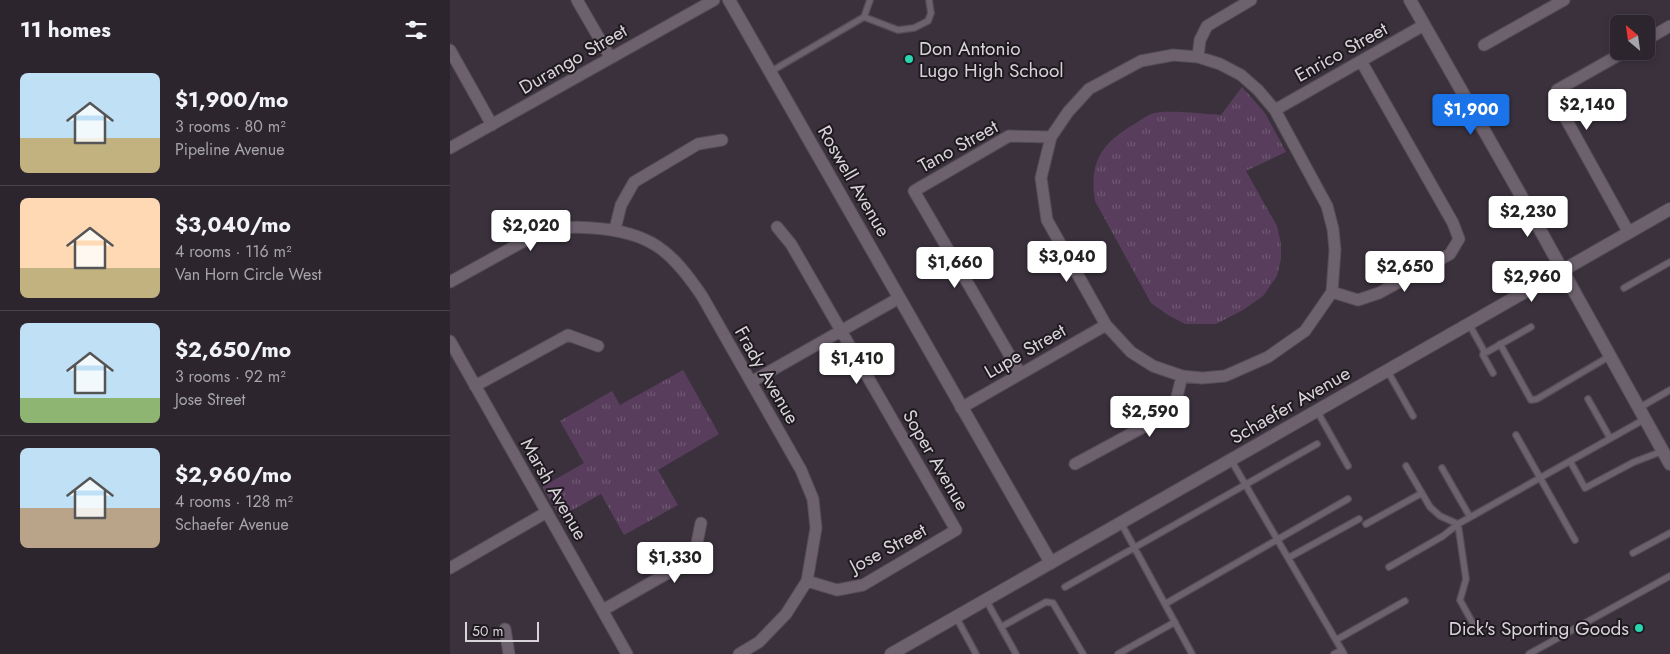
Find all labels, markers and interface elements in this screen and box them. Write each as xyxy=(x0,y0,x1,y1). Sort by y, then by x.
text: 11 homes xyxy=(20,15,111,45)
street label: Enrico Street xyxy=(1290,15,1393,89)
north arrow xyxy=(1610,15,1655,60)
map controls xyxy=(1610,15,1655,60)
icon: filters xyxy=(402,16,430,44)
street label: Durango Street xyxy=(514,17,632,101)
place label: Don Antonio Lugo High School xyxy=(919,35,1064,84)
marker: Don Antonio Lugo High School xyxy=(903,53,915,65)
text: $1,900/mo xyxy=(175,85,288,115)
pin: $2,140 xyxy=(1546,88,1628,131)
icon: home xyxy=(60,93,120,153)
text: $2,140 xyxy=(1559,93,1615,116)
pin: $1,900 xyxy=(1430,94,1512,136)
text: $1,900 xyxy=(1443,98,1499,121)
street label: Tano Street xyxy=(913,113,1003,179)
text: 3 rooms · 80 m² xyxy=(175,115,286,138)
street label: Roswell Avenue xyxy=(811,120,897,242)
text: Pipeline Avenue xyxy=(175,138,284,161)
pin: $2,230 xyxy=(1487,196,1569,238)
text: $2,230 xyxy=(1500,200,1556,223)
text: $3,040/mo xyxy=(175,210,291,240)
pin: $2,020 xyxy=(490,210,572,252)
text: $2,020 xyxy=(502,214,560,237)
icon: home xyxy=(60,218,120,278)
text: 4 rooms · 116 m² xyxy=(175,240,292,263)
pin: $3,040 xyxy=(1026,240,1108,283)
text: $3,040 xyxy=(1038,245,1096,268)
pin: $1,660 xyxy=(914,246,996,289)
pin: $2,650 xyxy=(1364,250,1446,293)
text: $1,660 xyxy=(927,251,983,274)
text: $2,650 xyxy=(1376,255,1434,278)
pin: $2,960 xyxy=(1491,260,1573,303)
text: Van Horn Circle West xyxy=(175,263,322,286)
text: $2,960 xyxy=(1503,265,1561,288)
street label: Lupe Street xyxy=(979,317,1071,385)
street label: Frady Avenue xyxy=(728,321,806,429)
text: $2,650/mo xyxy=(175,335,291,365)
pin: $1,410 xyxy=(816,342,898,385)
icon: home xyxy=(60,343,120,403)
text: $1,410 xyxy=(830,347,884,370)
street label: Schaefer Avenue xyxy=(1225,359,1355,450)
text: 3 rooms · 92 m² xyxy=(175,365,286,388)
text: Jose Street xyxy=(175,388,245,411)
pin: $2,590 xyxy=(1109,396,1191,438)
text: $2,590 xyxy=(1121,400,1179,423)
street label: Soper Avenue xyxy=(896,404,976,516)
street label: Marsh Avenue xyxy=(514,433,594,545)
text: $2,960/mo xyxy=(175,460,292,490)
icon: home xyxy=(60,468,120,528)
text: 4 rooms · 128 m² xyxy=(175,490,293,513)
text: Schaefer Avenue xyxy=(175,513,289,536)
street label: Jose Street xyxy=(842,516,932,581)
pin: $1,330 xyxy=(634,542,716,584)
text: $1,330 xyxy=(648,546,702,569)
place label: Dick's Sporting Goods xyxy=(1449,615,1629,642)
scale bar xyxy=(465,619,539,642)
text: 50 m xyxy=(472,621,503,641)
marker: Dick's Sporting Goods xyxy=(1633,622,1645,634)

